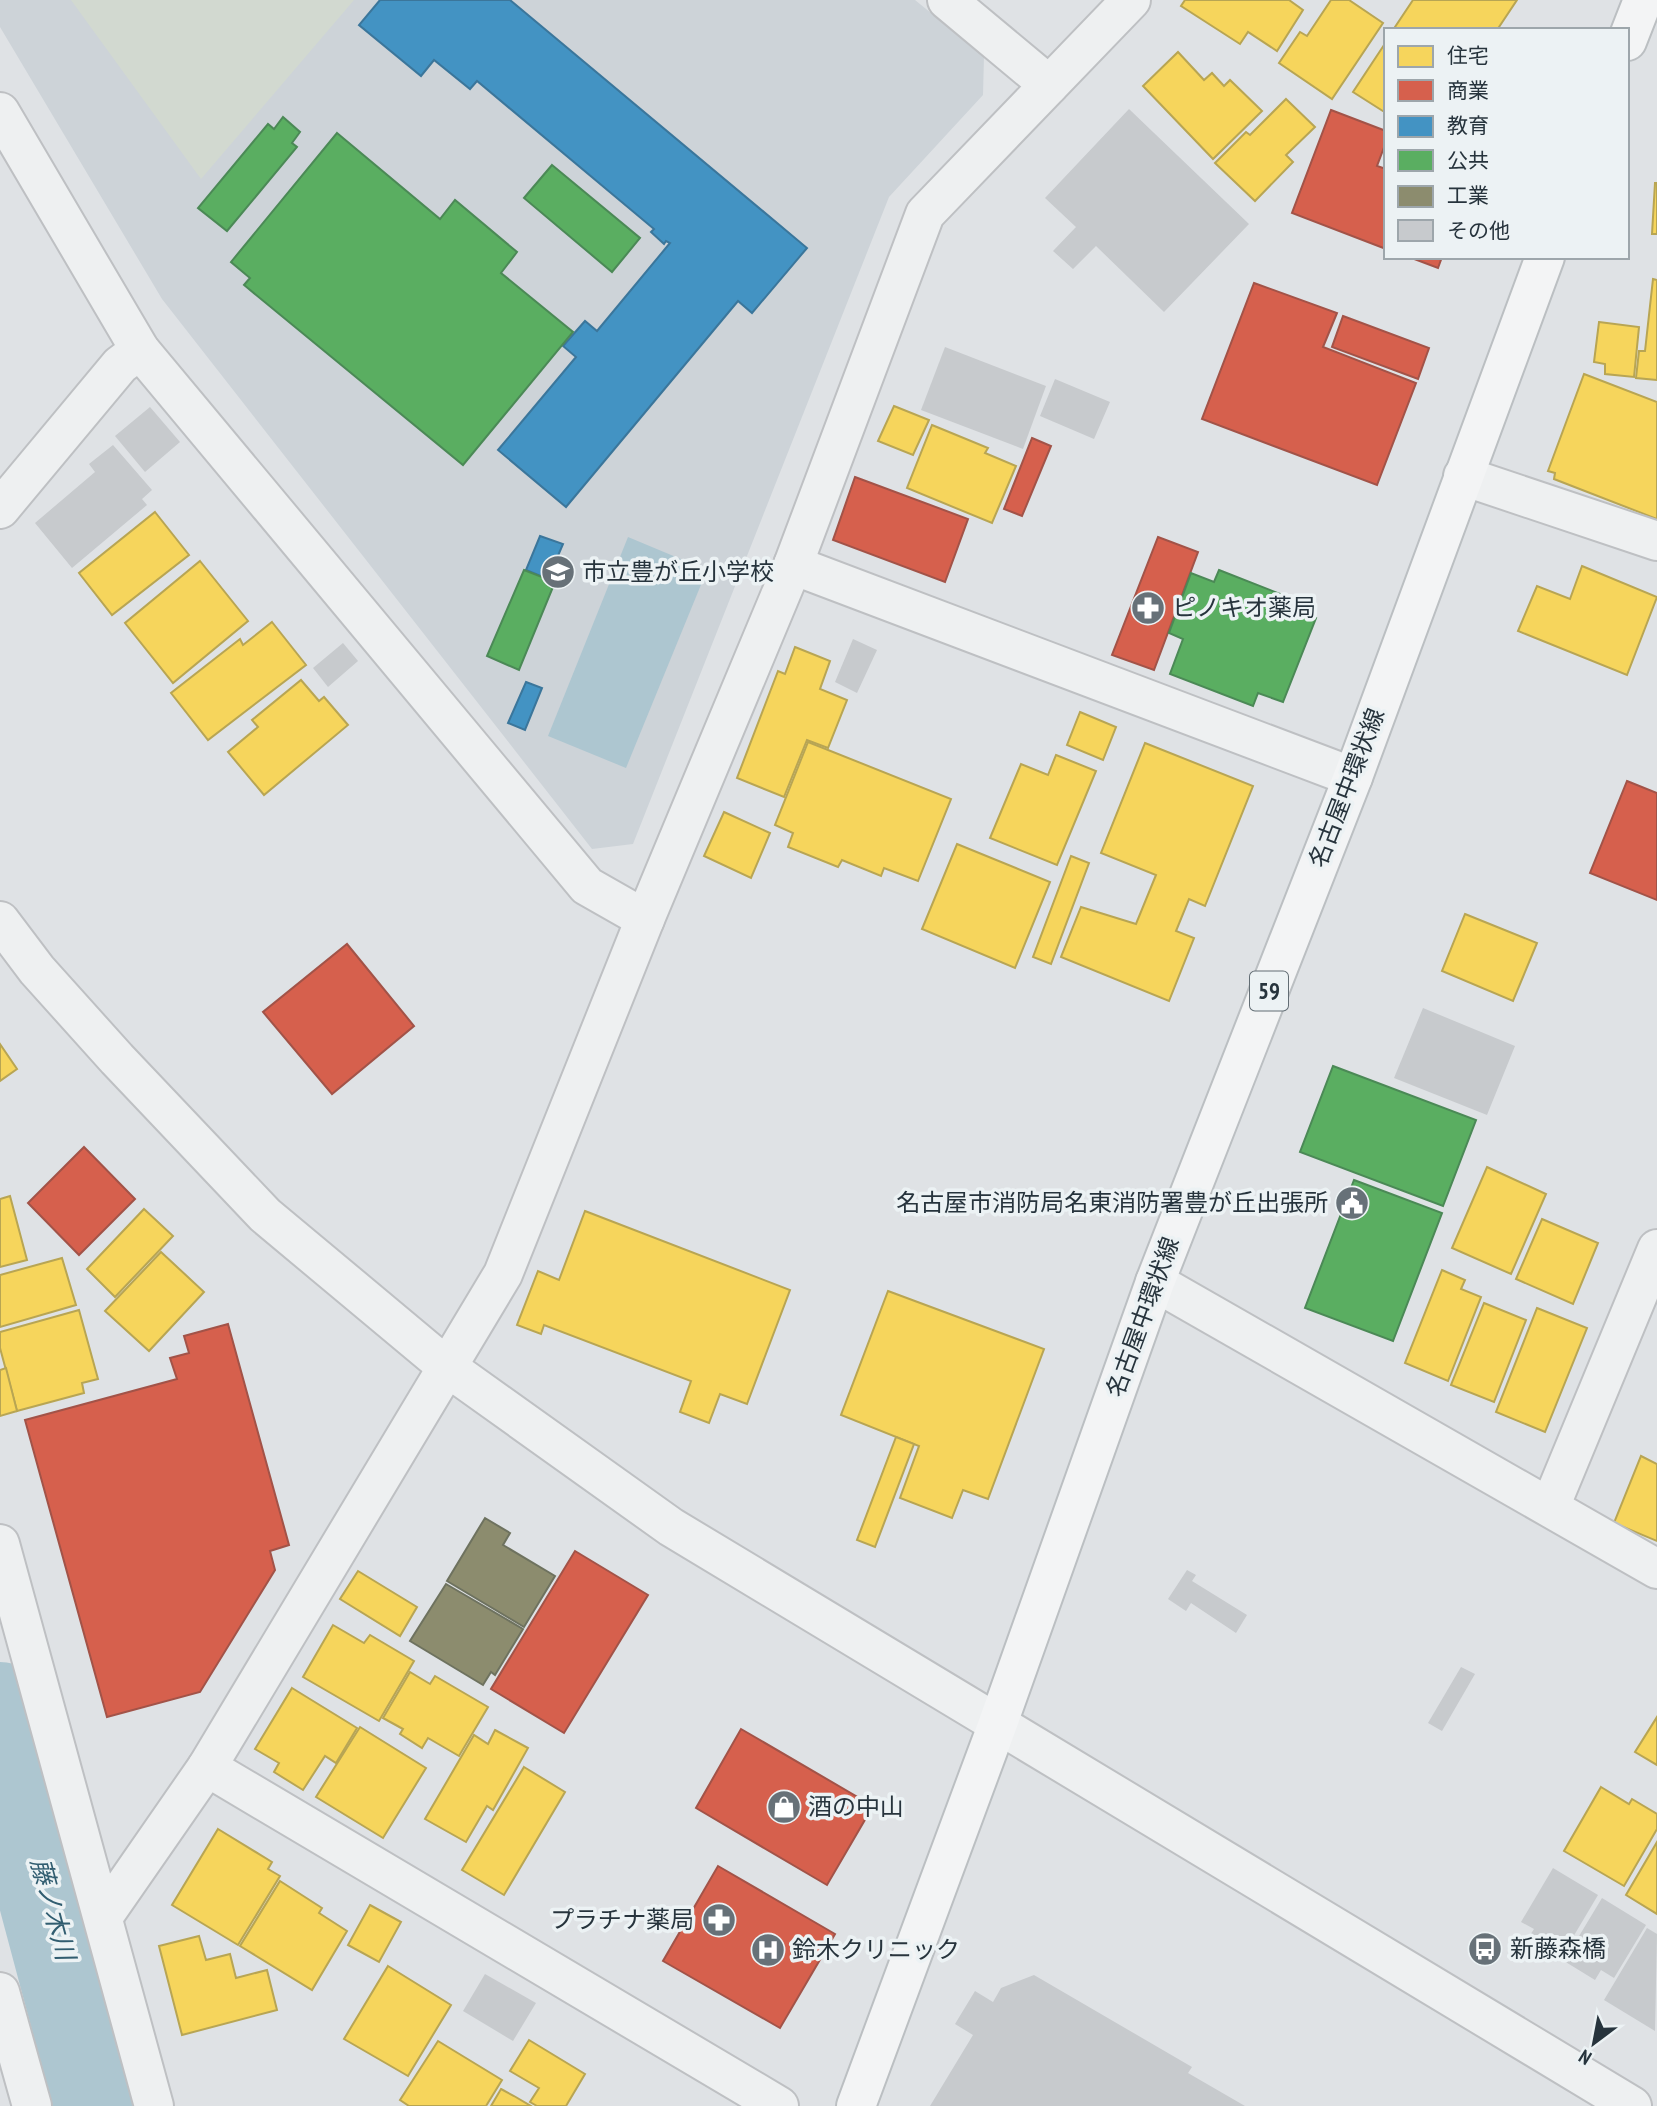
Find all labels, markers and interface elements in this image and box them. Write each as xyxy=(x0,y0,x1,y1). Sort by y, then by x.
legend xyxy=(1384,28,1629,259)
text: 住宅 xyxy=(1447,42,1489,69)
text: 商業 xyxy=(1447,77,1489,104)
text: 教育 xyxy=(1447,112,1489,139)
text: 公共 xyxy=(1447,147,1489,174)
text: 工業 xyxy=(1447,182,1489,209)
text: その他 xyxy=(1447,217,1510,244)
school or university icon: 市立豊が丘小学校 xyxy=(539,553,577,591)
place label: 市立豊が丘小学校 xyxy=(582,556,774,587)
pharmacy icon: ピノキオ薬局 xyxy=(1129,589,1167,627)
place label: ピノキオ薬局 xyxy=(1172,592,1316,623)
street label: 名古屋中環状線 xyxy=(1302,704,1391,872)
road number: 59 xyxy=(1250,972,1288,1010)
public building icon: 名古屋市消防局名東消防署豊が丘出張所 xyxy=(1333,1184,1371,1222)
place label: 名古屋市消防局名東消防署豊が丘出張所 xyxy=(896,1187,1328,1218)
street label: 名古屋中環状線 xyxy=(1099,1233,1186,1401)
shop icon: 酒の中山 xyxy=(765,1788,803,1826)
place label: 酒の中山 xyxy=(808,1791,904,1822)
water label: 藤ノ木川 xyxy=(24,1854,84,1966)
pharmacy icon: プラチナ薬局 xyxy=(700,1901,738,1939)
place label: プラチナ薬局 xyxy=(550,1904,694,1935)
bus stop icon: 新藤森橋 xyxy=(1466,1930,1504,1968)
hospital icon: 鈴木クリニック xyxy=(749,1931,787,1969)
place label: 新藤森橋 xyxy=(1510,1933,1606,1964)
place label: 鈴木クリニック xyxy=(792,1934,960,1965)
north arrow xyxy=(1559,2008,1629,2078)
text: N xyxy=(1574,2045,1596,2070)

